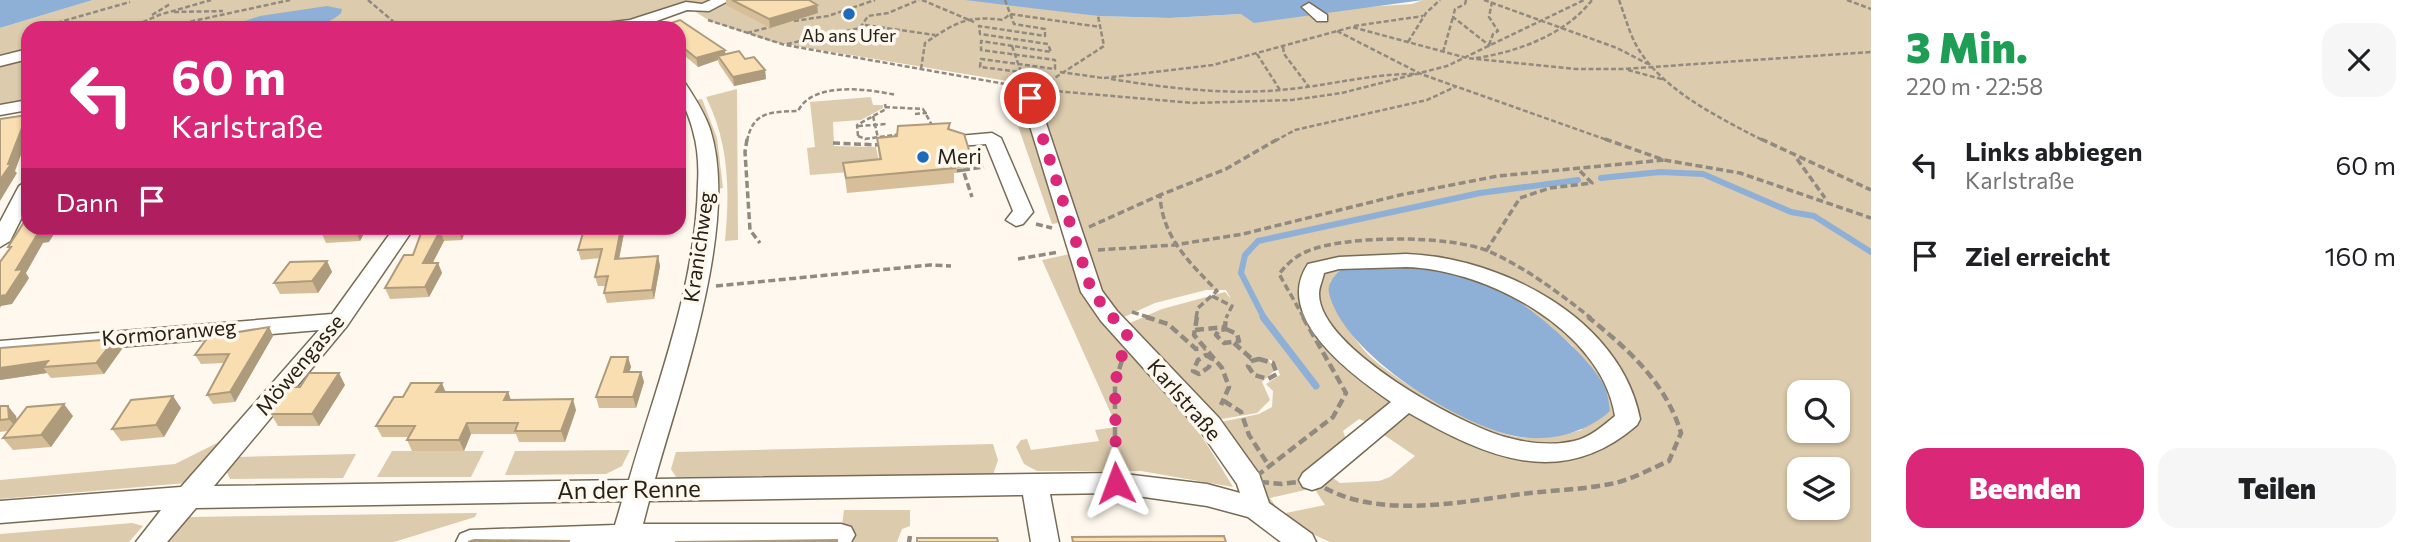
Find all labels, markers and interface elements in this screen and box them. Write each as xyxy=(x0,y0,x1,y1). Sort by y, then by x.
marker: Ab ans Ufer xyxy=(841,6,857,22)
text: 3 Min. xyxy=(1906,20,2028,72)
button: close xyxy=(2322,23,2396,97)
place label: Ab ans Ufer xyxy=(802,24,896,46)
text: 60 m xyxy=(171,45,286,105)
icon: left xyxy=(56,49,147,140)
pin xyxy=(1000,68,1060,128)
text: 220 m · 22:58 xyxy=(1906,72,2043,100)
icon: arrive xyxy=(1011,79,1049,117)
text: Karlstraße xyxy=(171,105,323,145)
text: Links abbiegen xyxy=(1965,135,2143,166)
place label: Meri xyxy=(937,143,982,168)
icon: left xyxy=(1906,146,1944,184)
marker: Meri xyxy=(915,149,931,165)
text: 60 m xyxy=(2336,149,2396,180)
text: Karlstraße xyxy=(1965,166,2074,194)
icon: arrive xyxy=(133,182,171,220)
text: Dann xyxy=(56,186,119,217)
street label: Kranichweg xyxy=(677,190,718,304)
icon: arrive xyxy=(1906,237,1944,275)
text: Ziel erreicht xyxy=(1965,240,2110,271)
text: 160 m xyxy=(2324,240,2396,271)
street label: Möwengasse xyxy=(249,308,348,420)
street label: Kormoranweg xyxy=(101,313,237,350)
street label: Karlstraße xyxy=(1143,353,1227,445)
map controls xyxy=(1787,380,1850,520)
button: search xyxy=(1787,380,1850,443)
position arrow xyxy=(1079,446,1153,520)
button: Beenden xyxy=(1906,448,2144,528)
button: Teilen xyxy=(2158,448,2396,528)
button: layers xyxy=(1787,457,1850,520)
street label: An der Renne xyxy=(557,473,701,504)

